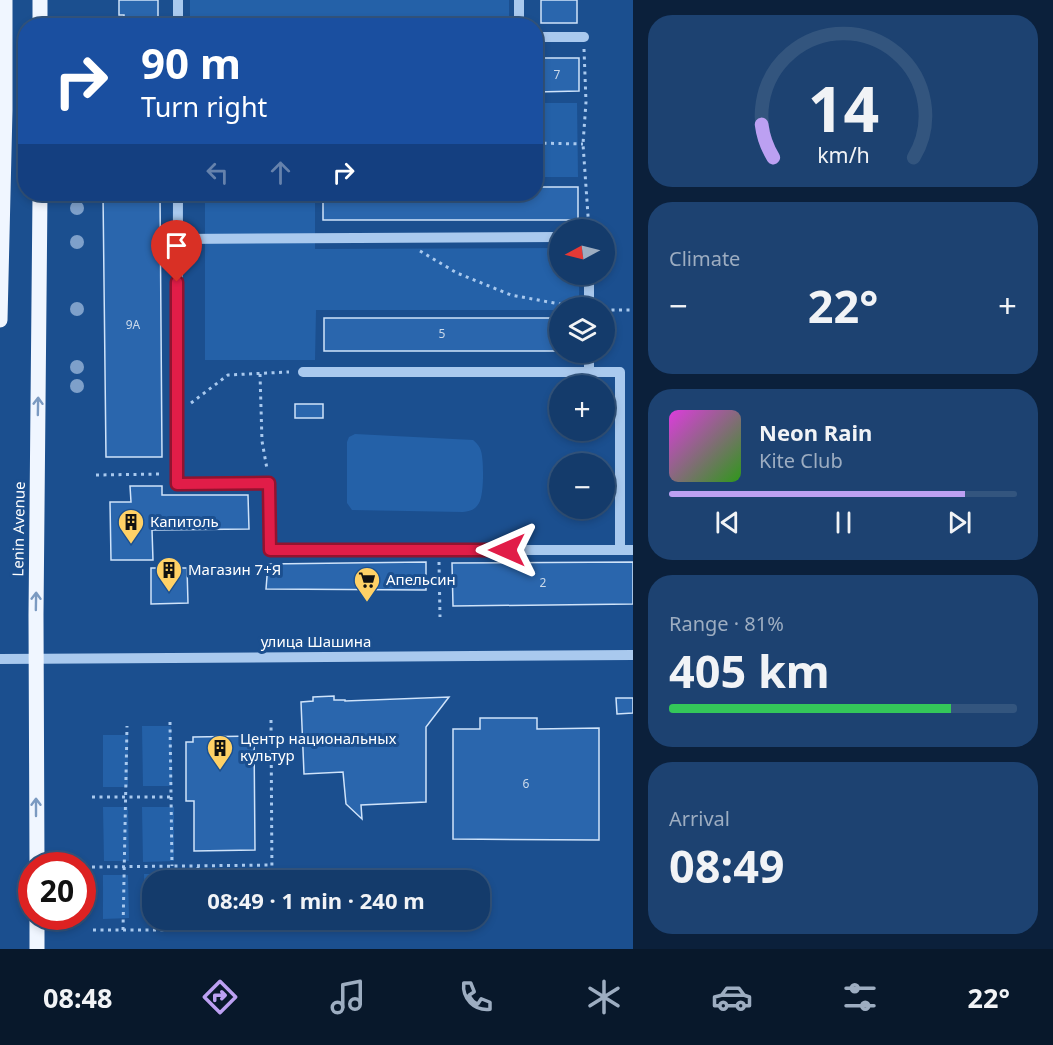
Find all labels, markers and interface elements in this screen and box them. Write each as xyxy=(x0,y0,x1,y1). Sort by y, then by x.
text: 90 m xyxy=(141,34,241,91)
icon: right xyxy=(42,42,120,120)
text: 14 xyxy=(807,65,879,150)
house number: 7 xyxy=(554,66,561,83)
text: Turn right xyxy=(141,88,267,125)
text: km/h xyxy=(817,140,869,169)
icon: left xyxy=(201,156,234,189)
icon: ahead xyxy=(264,156,297,189)
icon: right xyxy=(327,156,360,189)
north arrow xyxy=(549,219,615,285)
map controls xyxy=(549,219,615,519)
pin xyxy=(151,220,202,282)
icon: arrive xyxy=(160,229,193,262)
text: Climate xyxy=(669,245,740,272)
text: 22° xyxy=(808,275,878,336)
text: − xyxy=(669,283,688,328)
text: + xyxy=(998,283,1017,328)
button: layers xyxy=(549,297,615,363)
house number: 9А xyxy=(126,316,141,333)
house number: 5 xyxy=(439,325,446,342)
button: + xyxy=(549,375,615,441)
one-way arrow xyxy=(32,396,44,416)
text: Neon Rain xyxy=(759,417,872,447)
text: Kite Club xyxy=(759,447,843,474)
button: − xyxy=(549,453,615,519)
street label: Lenin Avenue xyxy=(7,481,29,577)
icon: previous xyxy=(711,506,744,539)
icon: pause xyxy=(827,506,860,539)
icon: next xyxy=(943,506,976,539)
building icon: Капитоль xyxy=(116,507,146,545)
place label: Капитоль xyxy=(150,511,219,531)
position arrow xyxy=(475,518,539,582)
building icon: Магазин 7+Я xyxy=(154,555,184,593)
place label: Магазин 7+Я xyxy=(188,559,281,579)
supermarket icon: Апельсин xyxy=(352,565,382,603)
place label: Апельсин xyxy=(386,569,456,589)
house number: 2 xyxy=(540,574,547,591)
one-way arrow xyxy=(30,591,42,611)
text: Range · 81% xyxy=(669,610,784,637)
street label: улица Шашина xyxy=(261,631,371,651)
text: 405 km xyxy=(669,640,830,701)
place label: Центр национальных культур xyxy=(240,728,397,765)
building icon: Центр национальных культур xyxy=(205,733,235,771)
house number: 6 xyxy=(523,775,530,792)
one-way arrow xyxy=(30,798,42,818)
text: Arrival xyxy=(669,805,730,832)
text: 08:49 xyxy=(669,835,785,896)
speed limit sign: 20 xyxy=(18,852,96,930)
text: 08:49 · 1 min · 240 m xyxy=(207,885,425,915)
icon: directions xyxy=(199,976,241,1018)
icon: music xyxy=(327,976,369,1018)
icon: phone xyxy=(455,976,497,1018)
icon: climate xyxy=(583,976,625,1018)
icon: car xyxy=(711,976,753,1018)
icon: filters xyxy=(839,976,881,1018)
text: 08:48 xyxy=(43,979,112,1016)
text: 22° xyxy=(968,979,1010,1016)

